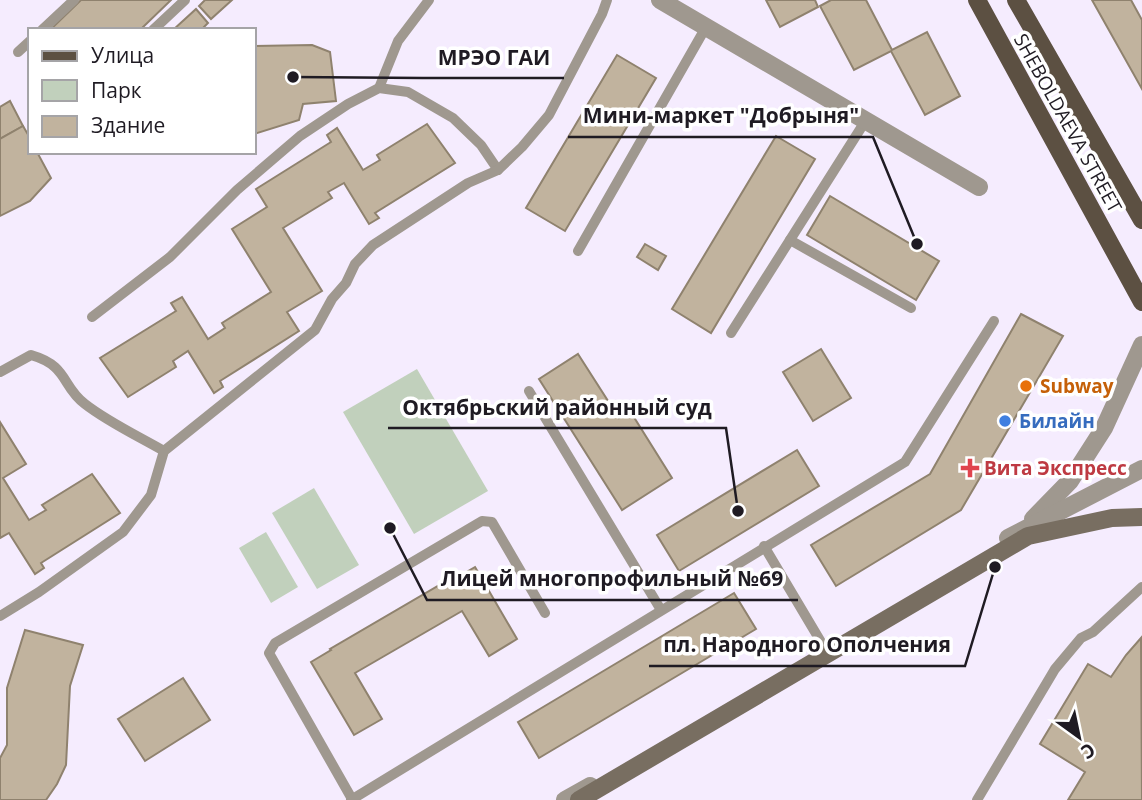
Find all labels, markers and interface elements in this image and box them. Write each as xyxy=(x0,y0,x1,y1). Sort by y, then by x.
legend xyxy=(28,28,256,154)
street label: SHEBOLDAEVA STREET xyxy=(1008,29,1128,218)
callout: МРЭО ГАИ xyxy=(423,36,564,78)
text: Улица xyxy=(91,41,154,69)
text: МРЭО ГАИ xyxy=(438,43,550,71)
text: Парк xyxy=(91,76,142,104)
callout: Мини-маркет "Добрыня" xyxy=(568,95,873,137)
text: Мини-маркет "Добрыня" xyxy=(583,101,859,129)
text: Здание xyxy=(91,111,165,139)
place label: Subway xyxy=(1040,373,1114,399)
marker: Subway xyxy=(1018,378,1034,394)
callout: Октябрьский районный суд xyxy=(388,386,726,428)
text: Октябрьский районный суд xyxy=(402,393,712,421)
place label: Билайн xyxy=(1019,408,1095,434)
marker: Билайн xyxy=(997,413,1013,429)
place label: Вита Экспресс xyxy=(984,455,1127,481)
marker: Вита Экспресс xyxy=(962,460,978,476)
callout: Лицей многопрофильный №69 xyxy=(427,558,798,600)
text: Лицей многопрофильный №69 xyxy=(441,564,783,592)
callout: пл. Народного Ополчения xyxy=(649,624,965,666)
text: пл. Народного Ополчения xyxy=(663,630,951,658)
north arrow xyxy=(1044,702,1114,772)
text: С xyxy=(1076,737,1100,765)

